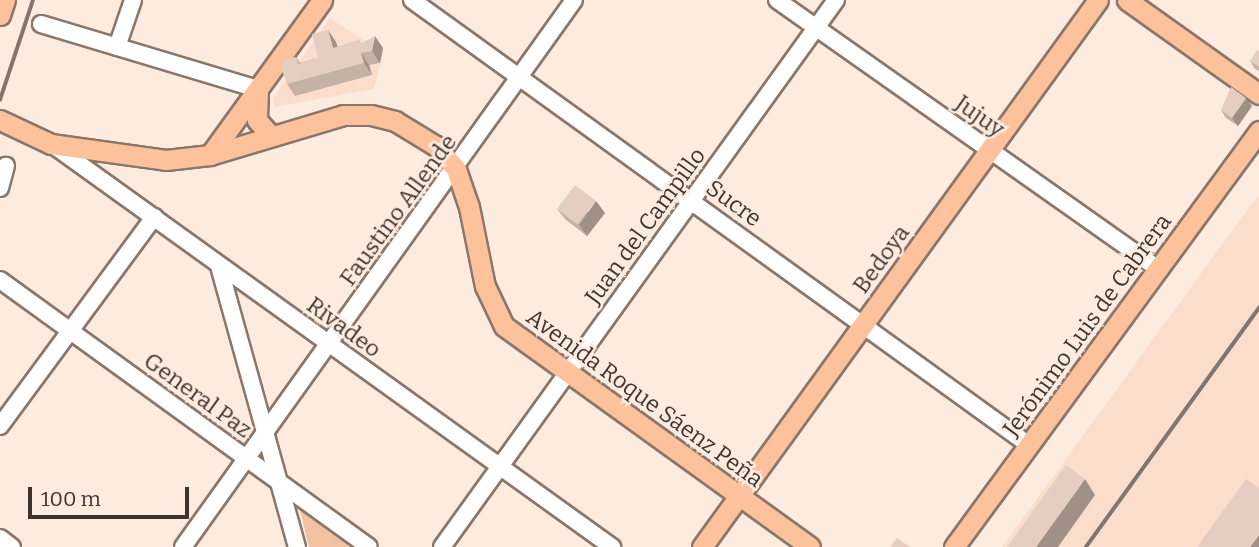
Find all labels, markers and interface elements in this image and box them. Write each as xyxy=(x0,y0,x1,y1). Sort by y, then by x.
street label: Jujuy xyxy=(950,89,1010,143)
street label: Faustino Allende xyxy=(334,129,462,291)
street label: Juan del Campillo xyxy=(579,142,711,310)
street label: Sucre xyxy=(701,174,767,232)
street label: Jerónimo Luis de Cabrera xyxy=(997,208,1177,442)
street label: Bedoya xyxy=(847,219,915,299)
street label: Rivadeo xyxy=(302,291,386,363)
street label: Avenida Roque Sáenz Peña xyxy=(521,303,769,493)
street label: General Paz xyxy=(139,347,257,443)
scale bar xyxy=(32,474,192,518)
text: 100 m xyxy=(41,486,101,512)

